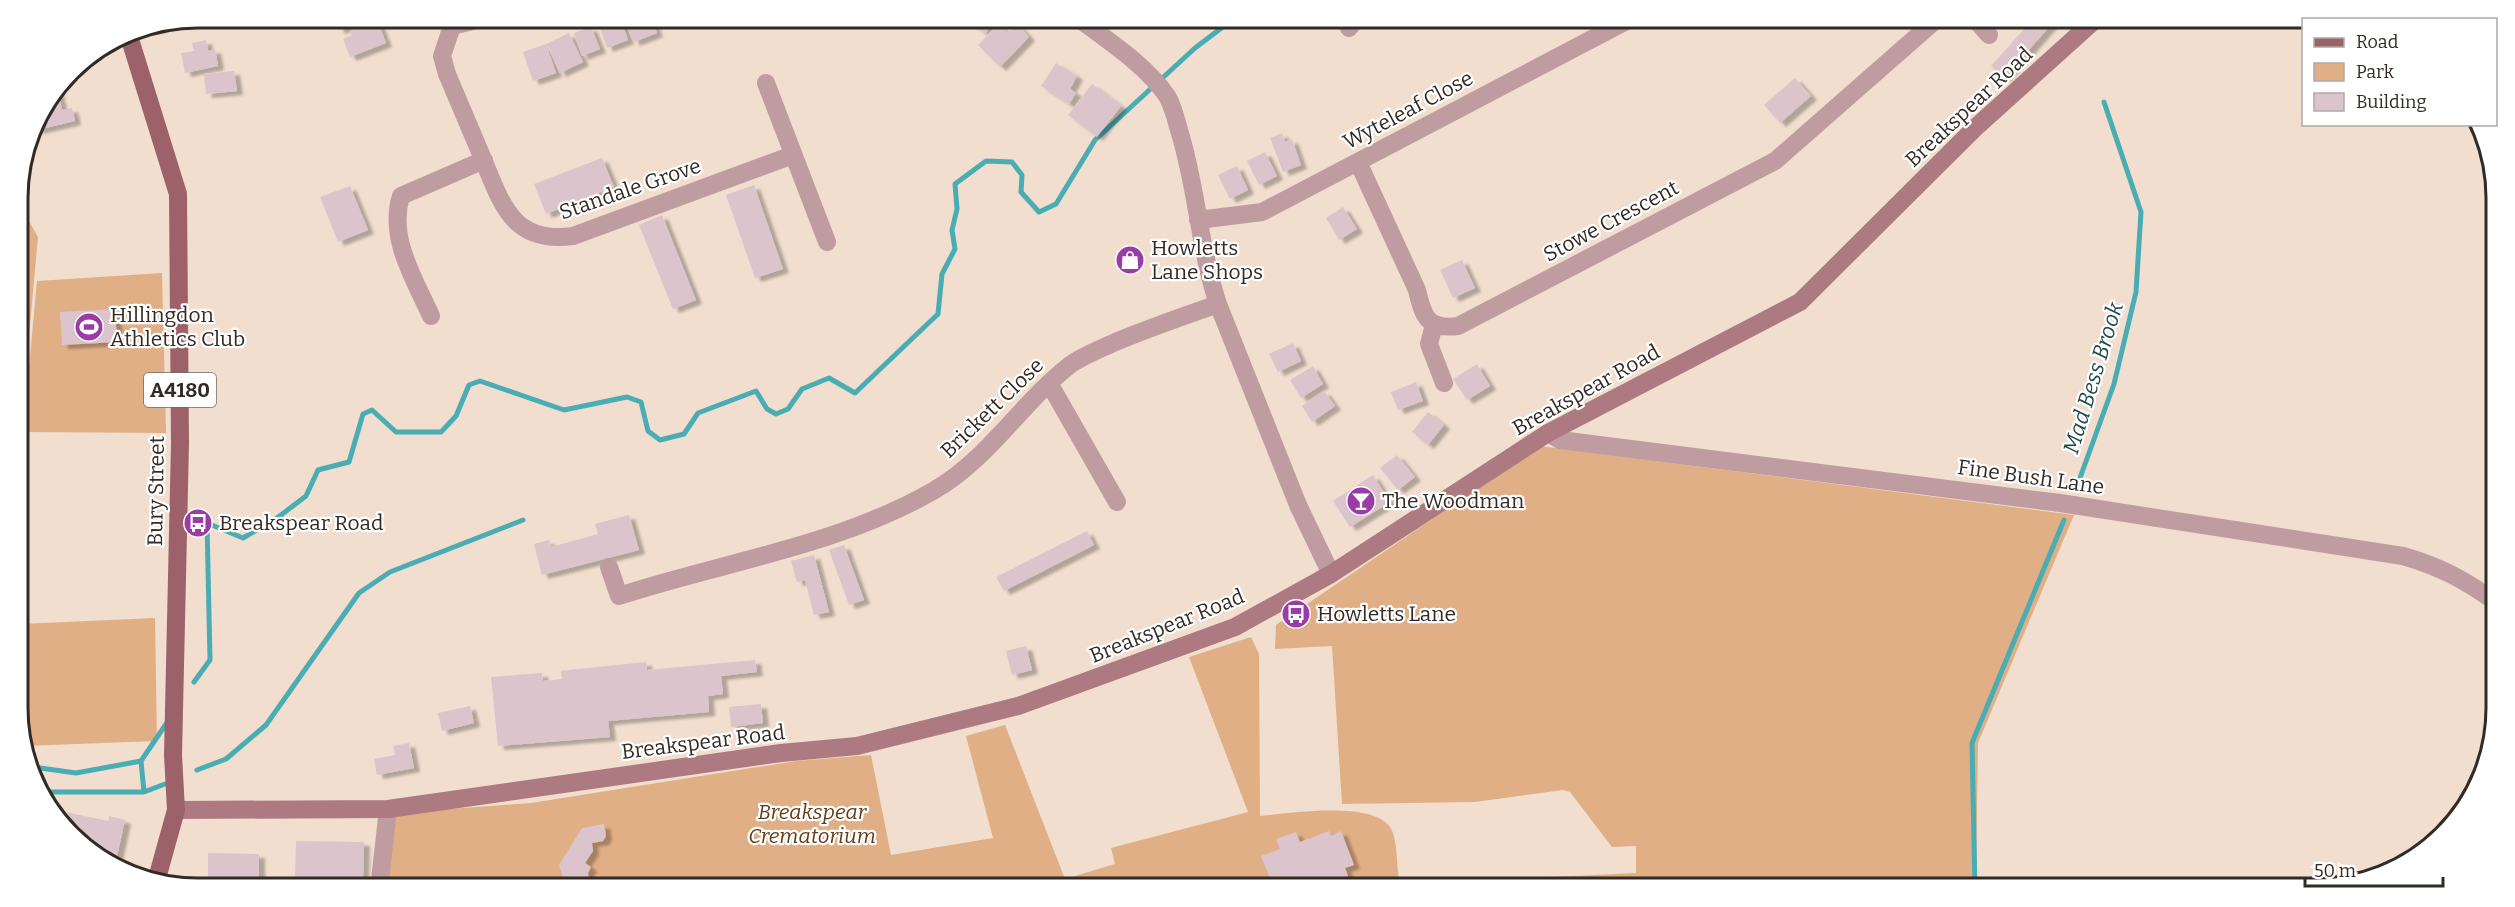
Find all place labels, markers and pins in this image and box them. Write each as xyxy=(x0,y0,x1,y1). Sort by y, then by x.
place label: Howletts Lane Shops xyxy=(1151,235,1263,285)
shop icon: Howletts Lane Shops xyxy=(1114,244,1146,276)
place label: Hillingdon Athletics Club xyxy=(110,302,245,352)
sports icon: Hillingdon Athletics Club xyxy=(73,311,105,343)
bar icon: The Woodman xyxy=(1345,485,1377,517)
place label: The Woodman xyxy=(1382,488,1524,514)
bus stop icon: Breakspear Road xyxy=(182,507,214,539)
place label: Breakspear Road xyxy=(219,510,384,536)
bus stop icon: Howletts Lane xyxy=(1280,598,1312,630)
place label: Howletts Lane xyxy=(1317,601,1456,627)

